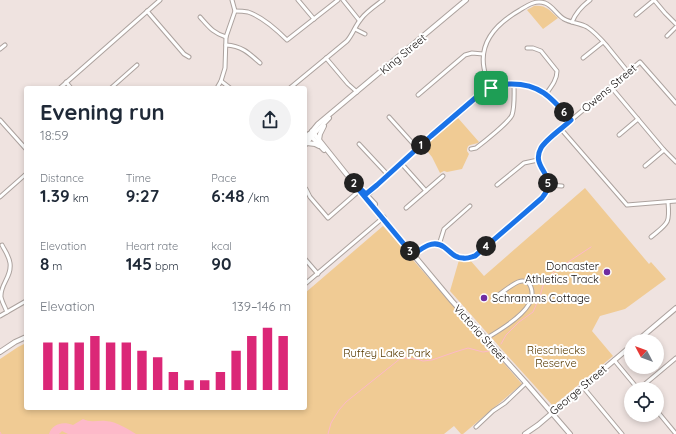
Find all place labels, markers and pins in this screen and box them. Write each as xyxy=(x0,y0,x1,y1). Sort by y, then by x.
pin xyxy=(474,71,508,105)
pin: 6 xyxy=(554,102,574,122)
pin: 1 xyxy=(411,135,431,155)
pin: 2 xyxy=(344,173,364,193)
pin: 5 xyxy=(538,173,558,193)
pin: 4 xyxy=(476,236,496,256)
pin: 3 xyxy=(400,241,420,261)
place label: Doncaster Athletics Track xyxy=(525,259,600,286)
marker: Doncaster Athletics Track xyxy=(602,267,612,277)
place label: Schramms Cottage xyxy=(492,291,590,305)
marker: Schramms Cottage xyxy=(479,293,489,303)

